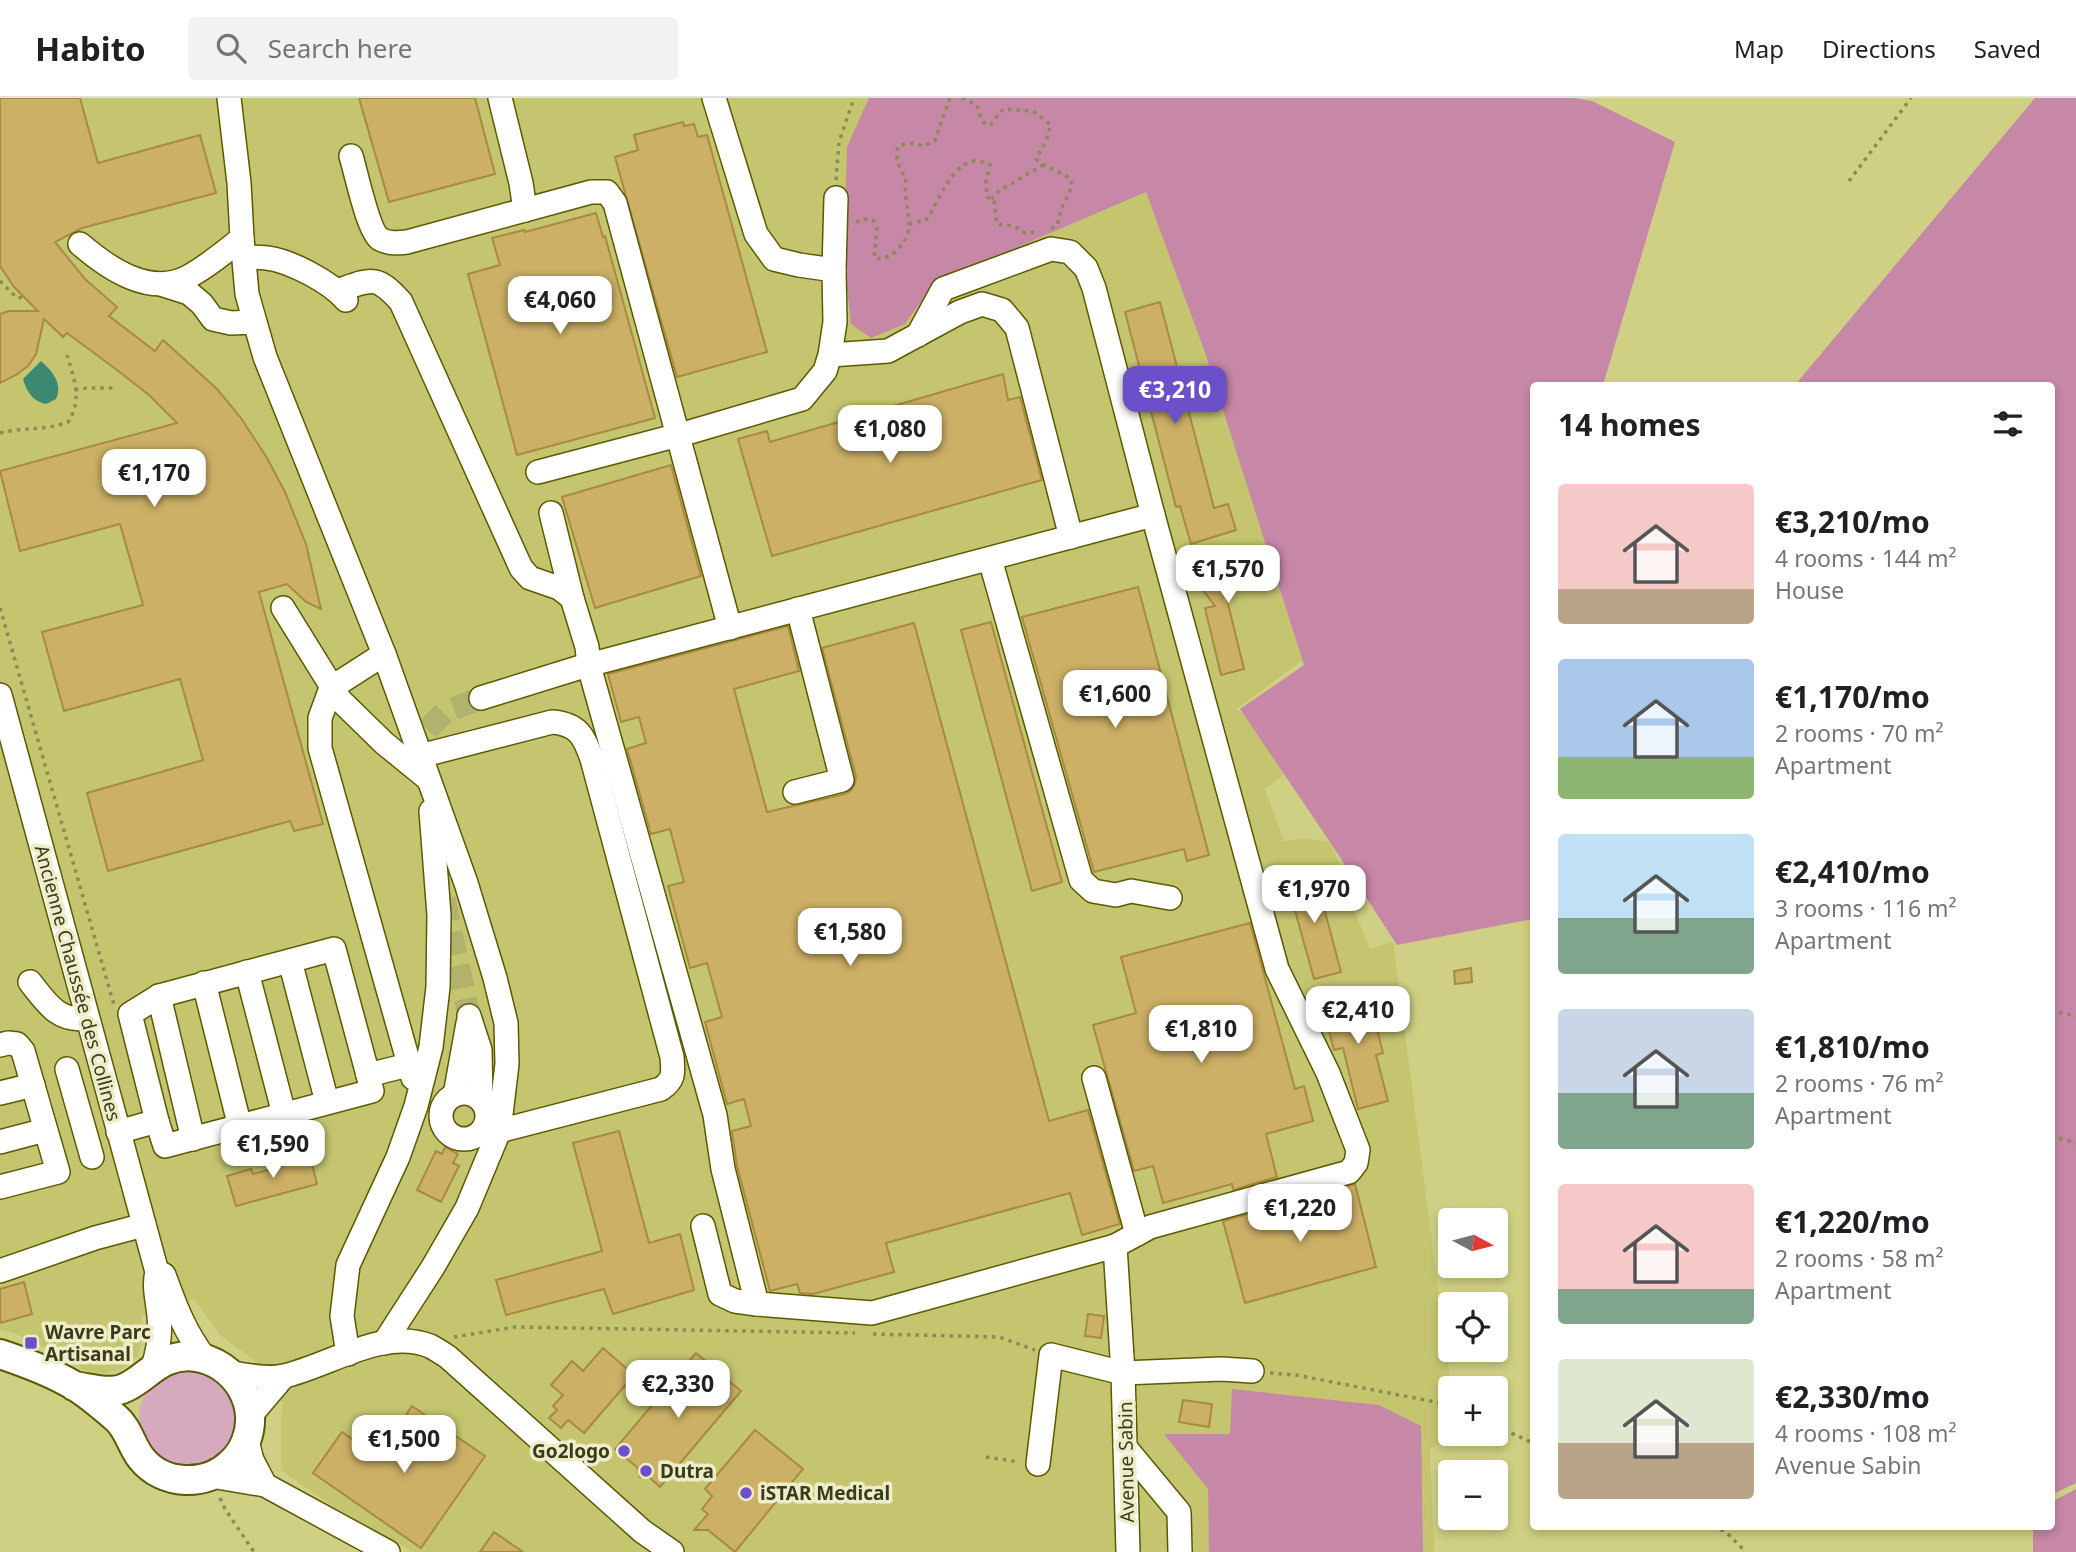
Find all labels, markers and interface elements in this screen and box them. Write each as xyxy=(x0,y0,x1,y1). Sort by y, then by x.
search box xyxy=(188,17,678,80)
text: Habito xyxy=(35,26,146,71)
icon: search xyxy=(212,29,250,67)
text: Search here xyxy=(268,30,412,66)
text: Map xyxy=(1734,32,1784,65)
text: Directions xyxy=(1822,32,1936,65)
text: Saved xyxy=(1974,32,2041,65)
pin: €4,060 xyxy=(503,276,617,336)
text: €4,060 xyxy=(524,283,596,315)
pin: €3,210 xyxy=(1118,366,1232,426)
text: €3,210 xyxy=(1139,373,1211,405)
text: 14 homes xyxy=(1558,404,1701,445)
icon: filters xyxy=(1989,405,2027,443)
pin: €1,080 xyxy=(833,406,947,465)
text: €1,080 xyxy=(854,412,926,444)
pin: €1,170 xyxy=(97,450,211,509)
text: €1,170 xyxy=(118,456,190,488)
text: €3,210/mo xyxy=(1775,501,1930,542)
icon: home xyxy=(1614,512,1698,596)
text: 4 rooms · 144 m² xyxy=(1775,542,1957,574)
pin: €1,570 xyxy=(1171,546,1285,605)
text: €1,570 xyxy=(1192,552,1264,584)
text: House xyxy=(1775,574,1844,606)
pin: €1,600 xyxy=(1058,670,1172,730)
text: €1,170/mo xyxy=(1775,676,1930,717)
text: €1,600 xyxy=(1079,677,1151,709)
icon: home xyxy=(1614,687,1698,771)
text: 2 rooms · 70 m² xyxy=(1775,717,1944,749)
text: Apartment xyxy=(1775,749,1892,781)
street label: Ancienne Chaussée des Collines xyxy=(29,842,127,1124)
text: €2,410/mo xyxy=(1775,851,1930,892)
icon: home xyxy=(1614,862,1698,946)
pin: €1,970 xyxy=(1257,866,1371,925)
text: €1,970 xyxy=(1278,872,1350,904)
text: 3 rooms · 116 m² xyxy=(1775,892,1957,924)
pin: €1,580 xyxy=(793,908,907,968)
text: €1,580 xyxy=(814,915,886,947)
text: Apartment xyxy=(1775,924,1892,956)
pin: €2,410 xyxy=(1301,986,1415,1046)
text: €2,410 xyxy=(1322,993,1394,1025)
pin: €1,810 xyxy=(1144,1006,1258,1065)
text: €1,810 xyxy=(1165,1012,1237,1044)
text: €1,810/mo xyxy=(1775,1026,1930,1067)
icon: home xyxy=(1614,1037,1698,1121)
text: 2 rooms · 76 m² xyxy=(1775,1067,1944,1099)
text: Apartment xyxy=(1775,1099,1892,1131)
pin: €1,590 xyxy=(216,1121,330,1180)
text: €1,590 xyxy=(237,1127,309,1159)
pin: €1,220 xyxy=(1243,1184,1357,1244)
text: €1,220 xyxy=(1264,1191,1336,1223)
text: €1,220/mo xyxy=(1775,1201,1930,1242)
north arrow xyxy=(1438,1208,1508,1278)
map controls xyxy=(1438,1208,1508,1530)
icon: home xyxy=(1614,1212,1698,1296)
text: 2 rooms · 58 m² xyxy=(1775,1242,1944,1274)
text: Apartment xyxy=(1775,1274,1892,1306)
button: locate xyxy=(1438,1292,1508,1362)
place label: Wavre Parc Artisanal xyxy=(45,1319,151,1367)
marker: Wavre Parc Artisanal xyxy=(23,1335,39,1351)
pin: €2,330 xyxy=(621,1360,735,1420)
text: €2,330 xyxy=(642,1367,714,1399)
button: + xyxy=(1438,1376,1508,1446)
text: €2,330/mo xyxy=(1775,1376,1930,1417)
icon: home xyxy=(1614,1387,1698,1471)
street label: Avenue Sabin xyxy=(1112,1401,1140,1523)
pin: €1,500 xyxy=(347,1416,461,1475)
text: 4 rooms · 108 m² xyxy=(1775,1417,1957,1449)
text: €1,500 xyxy=(368,1422,440,1454)
place label: Go2logo xyxy=(532,1438,610,1464)
marker: Go2logo xyxy=(616,1443,632,1459)
text: Avenue Sabin xyxy=(1775,1449,1922,1481)
place label: Dutra xyxy=(660,1458,714,1484)
button: − xyxy=(1438,1460,1508,1530)
marker: Dutra xyxy=(638,1463,654,1479)
place label: iSTAR Medical xyxy=(760,1480,890,1506)
marker: iSTAR Medical xyxy=(738,1485,754,1501)

